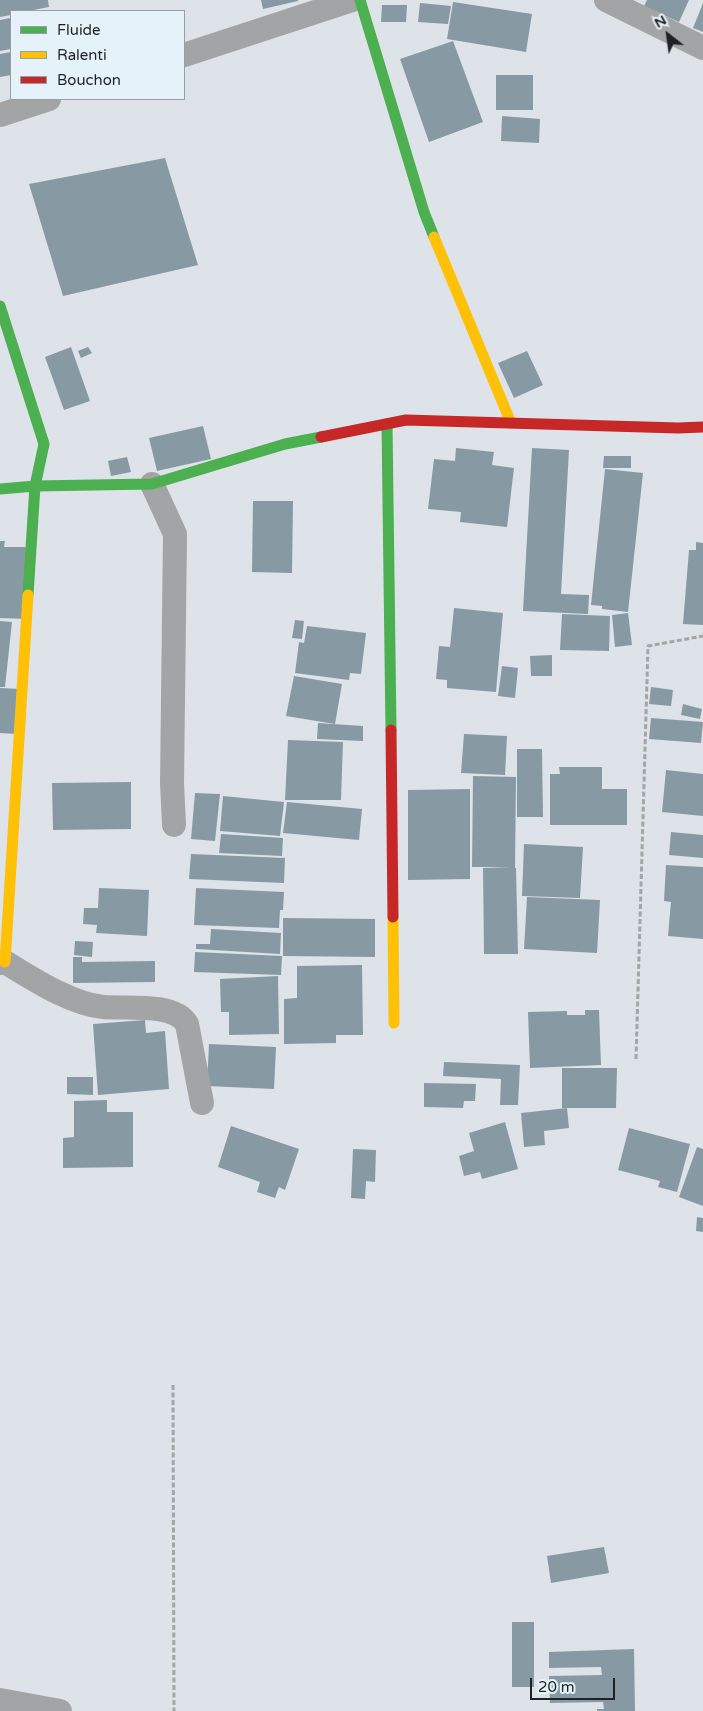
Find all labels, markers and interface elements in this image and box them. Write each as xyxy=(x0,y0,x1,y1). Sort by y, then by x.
legend xyxy=(10,10,185,100)
north arrow xyxy=(643,10,693,60)
text: N xyxy=(651,11,669,32)
text: Fluide xyxy=(57,21,101,39)
text: Ralenti xyxy=(57,46,107,64)
text: Bouchon xyxy=(57,71,121,89)
scale bar xyxy=(533,1668,618,1700)
text: 20 m xyxy=(538,1678,575,1696)

